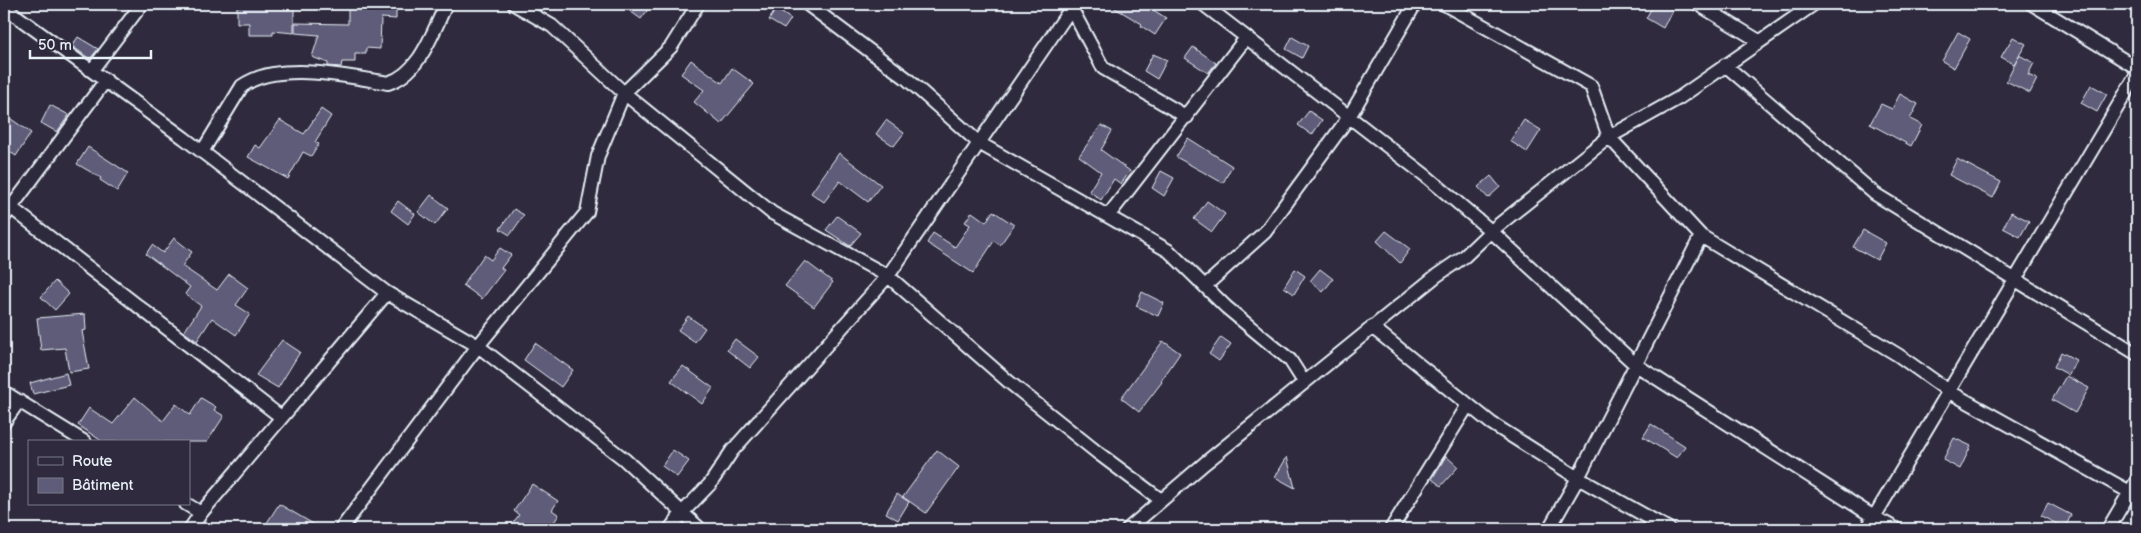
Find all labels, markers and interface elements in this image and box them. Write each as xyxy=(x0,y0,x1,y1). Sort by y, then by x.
scale bar xyxy=(30,28,151,60)
text: 50 m xyxy=(38,36,72,55)
legend xyxy=(28,440,190,506)
text: Route xyxy=(72,452,113,471)
text: Bâtiment xyxy=(72,476,134,495)

